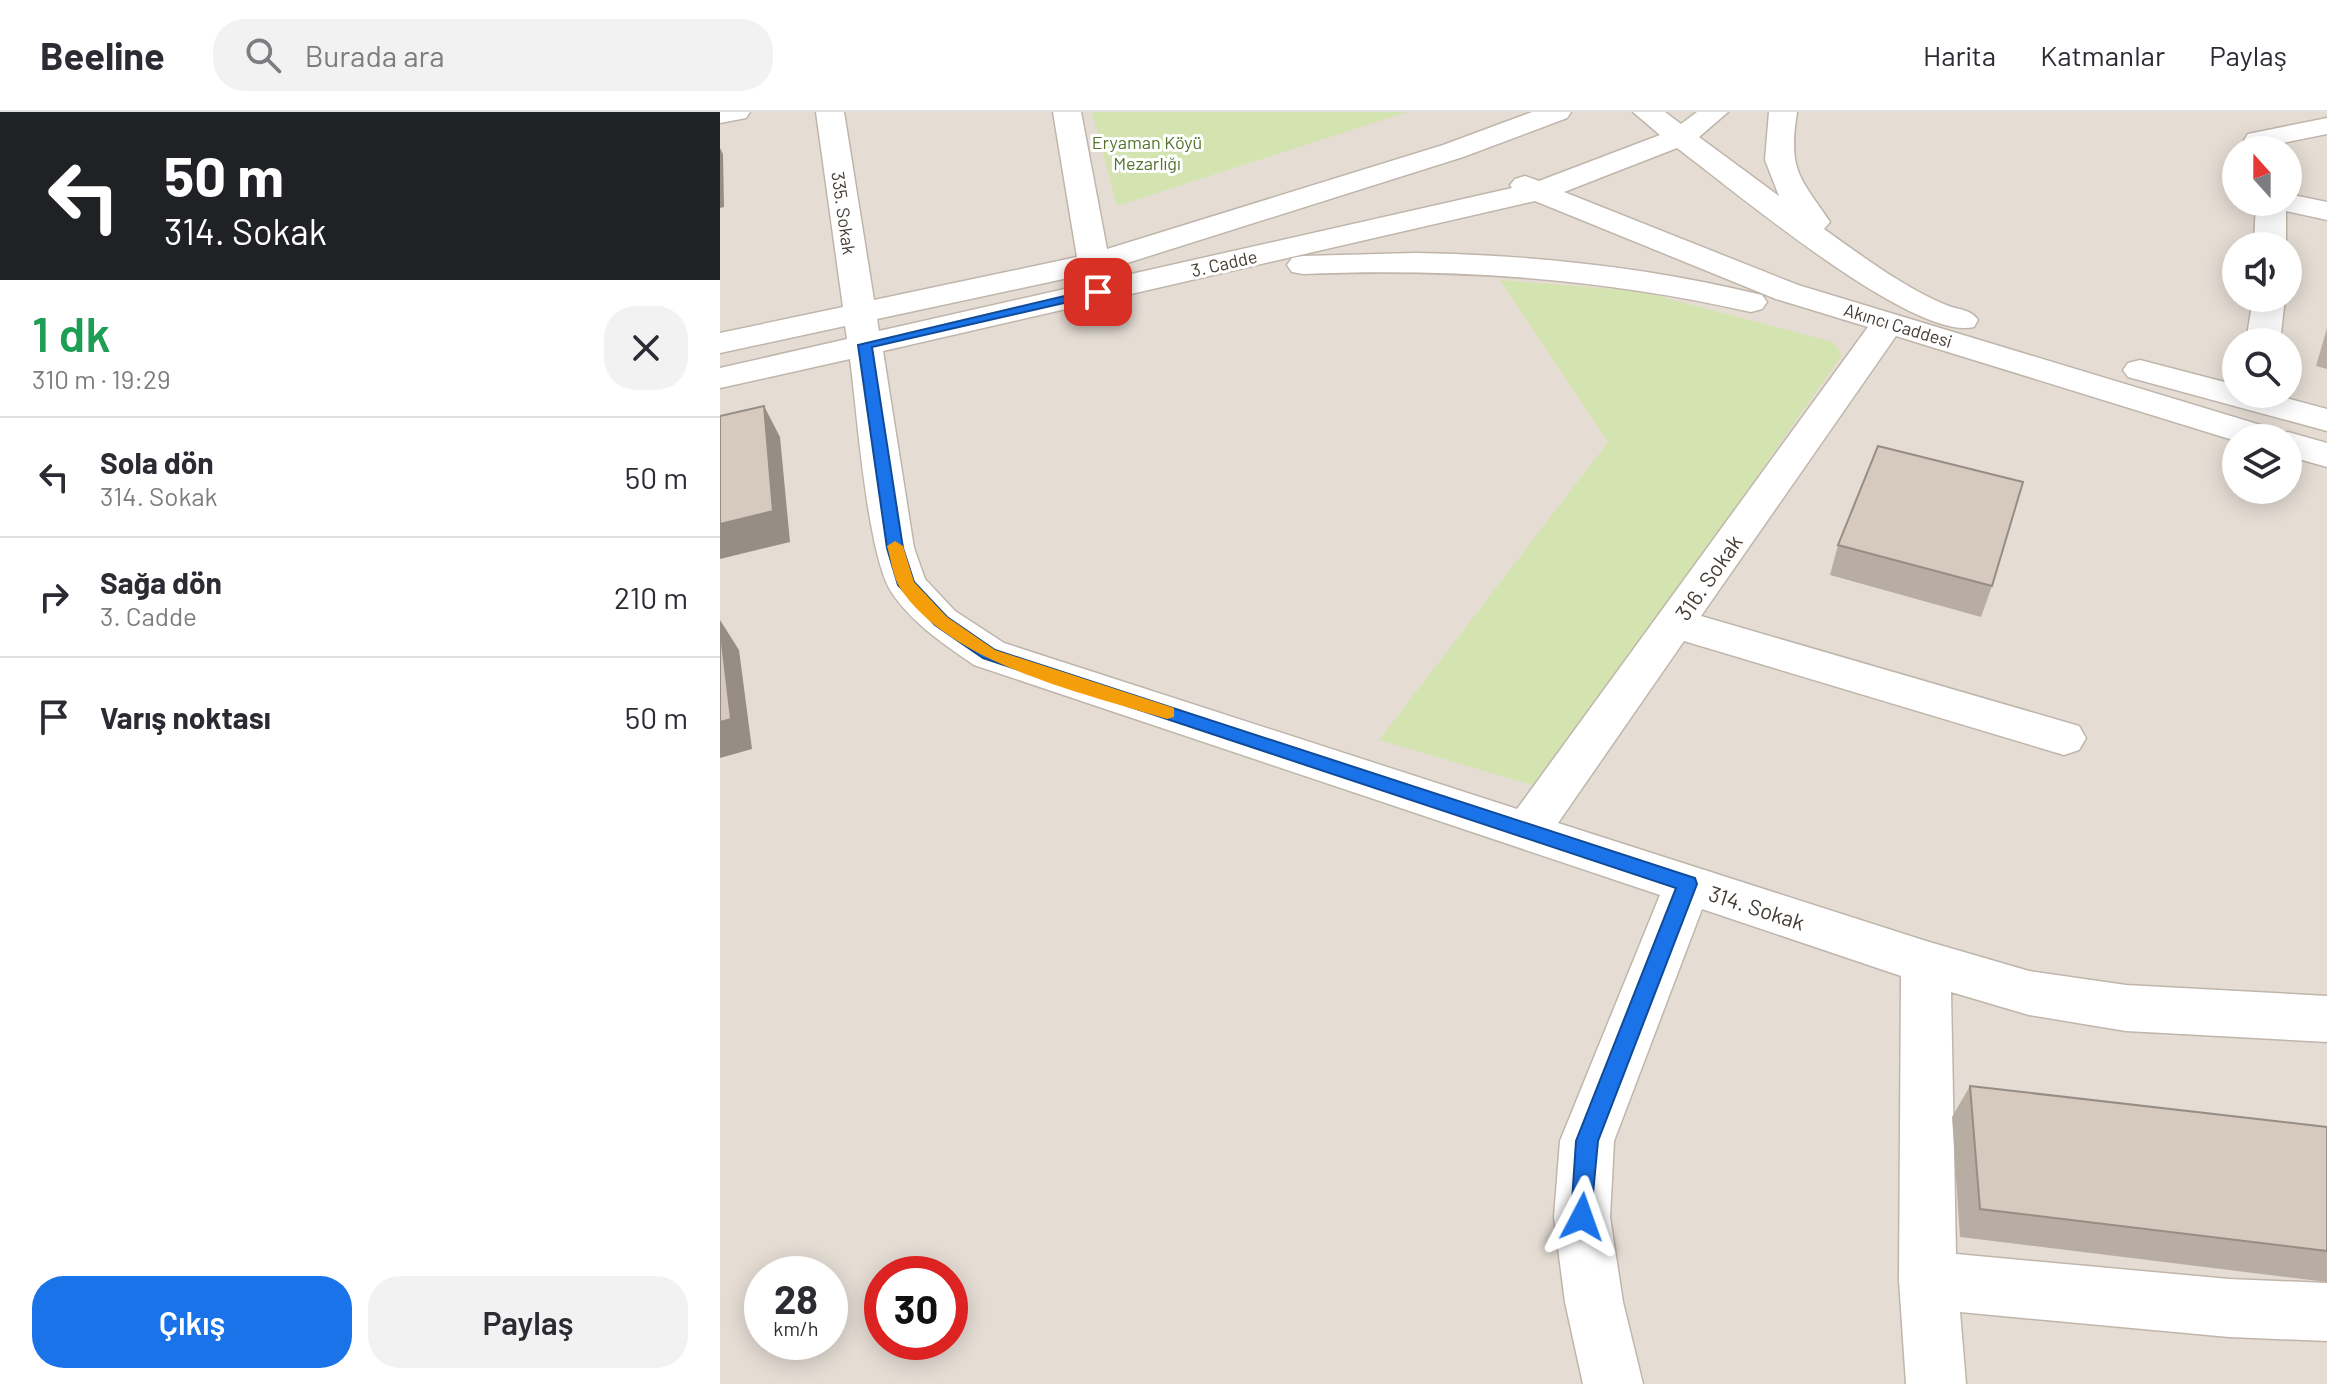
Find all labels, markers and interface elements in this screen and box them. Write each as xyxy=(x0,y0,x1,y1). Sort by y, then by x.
search box xyxy=(213,19,773,91)
text: Beeline xyxy=(40,32,165,78)
icon: search xyxy=(241,33,285,77)
text: Burada ara xyxy=(305,37,445,73)
text: Harita xyxy=(1923,38,1996,72)
text: Katmanlar xyxy=(2040,38,2165,72)
text: Paylaş xyxy=(2209,38,2287,72)
park label: Eryaman Köyü Mezarlığı xyxy=(1092,131,1202,174)
north arrow xyxy=(2222,136,2302,216)
map controls xyxy=(2222,136,2302,504)
text: 50 m xyxy=(164,141,284,208)
icon: left xyxy=(32,144,136,248)
street label: 335. Sokak xyxy=(827,170,861,256)
text: 314. Sokak xyxy=(164,209,327,252)
button: sound xyxy=(2222,232,2302,312)
street label: 3. Cadde xyxy=(1189,245,1259,281)
pin xyxy=(1064,258,1132,326)
icon: arrive xyxy=(1076,270,1120,314)
street label: Akıncı Caddesi xyxy=(1841,298,1955,352)
text: 1 dk xyxy=(32,304,110,362)
button: close xyxy=(604,306,688,390)
button: search xyxy=(2222,328,2302,408)
text: 310 m · 19:29 xyxy=(32,363,171,394)
button: layers xyxy=(2222,424,2302,504)
text: Sola dön xyxy=(100,444,214,480)
icon: left xyxy=(32,455,76,499)
text: 50 m xyxy=(625,459,688,495)
text: 314. Sokak xyxy=(100,480,218,511)
street label: 316. Sokak xyxy=(1669,529,1747,625)
text: Sağa dön xyxy=(100,564,222,600)
icon: right xyxy=(32,575,76,619)
text: 210 m xyxy=(614,579,688,615)
text: 3. Cadde xyxy=(100,600,197,631)
icon: arrive xyxy=(32,695,76,739)
text: Varış noktası xyxy=(100,699,271,735)
text: 50 m xyxy=(625,699,688,735)
street label: 314. Sokak xyxy=(1706,879,1808,935)
position arrow xyxy=(1540,1175,1624,1259)
speed limit sign: 30 xyxy=(864,1256,968,1360)
text: 28 xyxy=(774,1274,818,1322)
button: Çıkış xyxy=(32,1276,352,1368)
button: Paylaş xyxy=(368,1276,688,1368)
text: km/h xyxy=(773,1316,819,1340)

